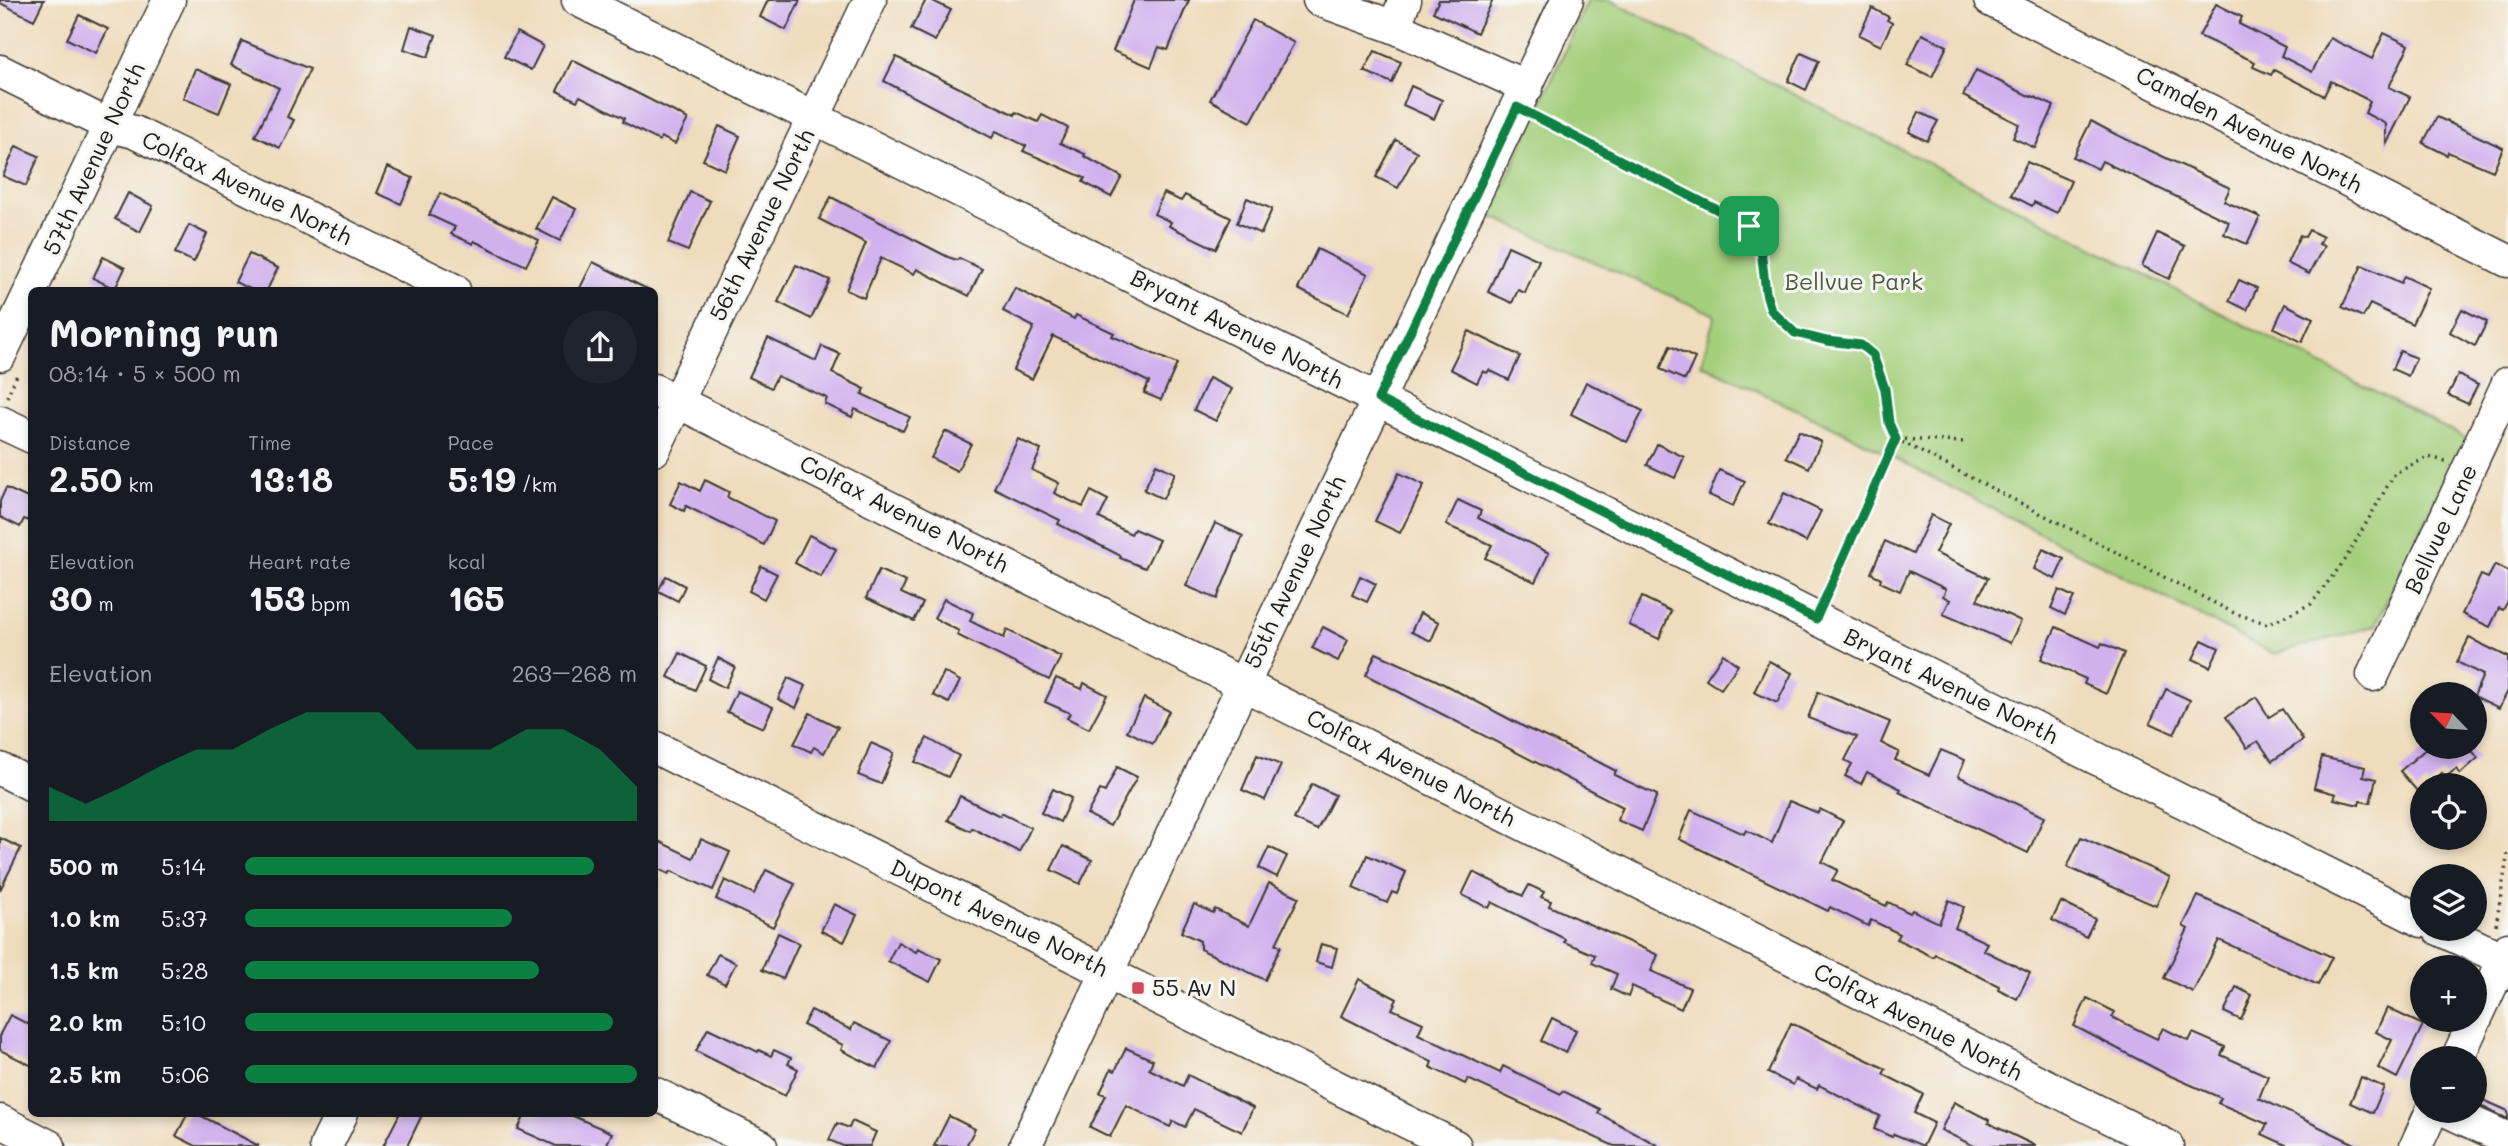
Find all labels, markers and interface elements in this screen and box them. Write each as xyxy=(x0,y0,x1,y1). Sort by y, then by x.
street label: 57th Avenue North xyxy=(35,58,151,260)
street label: Camden Avenue North xyxy=(2131,59,2368,199)
street label: Colfax Avenue North xyxy=(137,123,358,251)
street label: 56th Avenue North xyxy=(702,124,821,325)
pin xyxy=(1719,196,1779,256)
icon: arrive xyxy=(1730,207,1768,245)
street label: Bryant Avenue North xyxy=(1126,261,1349,395)
park label: Bellvue Park xyxy=(1785,266,1923,296)
text: Morning run xyxy=(49,307,279,357)
button: share xyxy=(563,310,637,384)
text: 08:14 · 5 × 500 m xyxy=(49,358,241,388)
text: Distance xyxy=(49,430,131,455)
text: Time xyxy=(248,430,292,455)
text: Pace xyxy=(448,430,494,455)
street label: Colfax Avenue North xyxy=(795,447,1014,579)
text: 2.50 xyxy=(49,455,122,501)
text: 13:18 xyxy=(248,455,333,501)
text: 5:19 xyxy=(448,455,516,501)
street label: Bellvue Lane xyxy=(2397,459,2483,598)
street label: 55th Avenue North xyxy=(1236,470,1352,673)
text: km xyxy=(122,472,154,497)
text: /km xyxy=(516,472,557,497)
text: Elevation xyxy=(49,549,134,574)
text: Heart rate xyxy=(248,549,351,574)
text: kcal xyxy=(448,549,486,574)
text: 30 xyxy=(49,574,93,620)
text: 153 xyxy=(248,574,305,620)
text: 165 xyxy=(448,574,505,620)
text: m xyxy=(93,591,114,616)
text: bpm xyxy=(305,591,350,616)
street label: Bryant Avenue North xyxy=(1839,620,2063,750)
text: Elevation xyxy=(49,658,152,688)
text: 263–268 m xyxy=(512,658,637,688)
north arrow xyxy=(2410,682,2487,760)
map controls xyxy=(2410,682,2487,1123)
street label: Colfax Avenue North xyxy=(1302,701,1521,833)
button: locate xyxy=(2410,773,2487,850)
text: 500 m xyxy=(49,851,119,881)
text: 5:14 xyxy=(161,851,205,881)
street label: Dupont Avenue North xyxy=(886,851,1113,983)
button: layers xyxy=(2410,864,2487,941)
text: 1.0 km xyxy=(49,903,120,933)
text: 5:37 xyxy=(161,903,208,933)
text: 1.5 km xyxy=(49,955,119,985)
text: 5:28 xyxy=(161,955,208,985)
street label: Colfax Avenue North xyxy=(1809,955,2028,1087)
button: + xyxy=(2410,955,2487,1032)
place label: 55 Av N xyxy=(1152,972,1236,1002)
marker: 55 Av N xyxy=(1130,980,1146,996)
text: 2.0 km xyxy=(49,1007,123,1037)
text: 5:10 xyxy=(161,1007,206,1037)
button: − xyxy=(2410,1046,2487,1123)
text: 2.5 km xyxy=(49,1059,121,1089)
text: 5:06 xyxy=(161,1059,210,1089)

